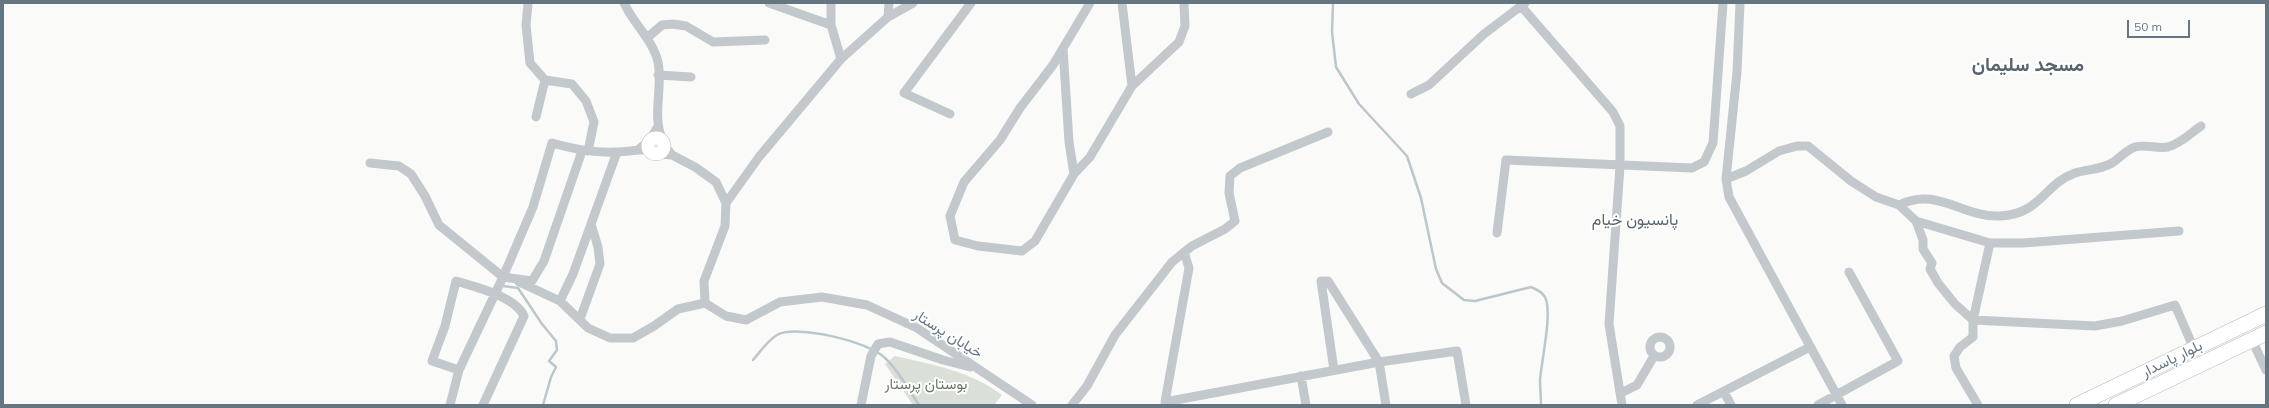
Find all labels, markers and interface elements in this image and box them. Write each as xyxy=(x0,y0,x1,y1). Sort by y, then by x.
scale bar xyxy=(2129,12,2192,38)
text: 50 m xyxy=(2134,19,2162,34)
district label: مسجد سلیمان xyxy=(1972,54,2084,76)
district label: پانسیون خیام xyxy=(1592,210,1678,230)
street label: خیابان پرستار xyxy=(910,306,986,362)
street label: بلوار پاسدار xyxy=(2139,337,2205,381)
park label: بوستان پرستار xyxy=(884,375,968,393)

